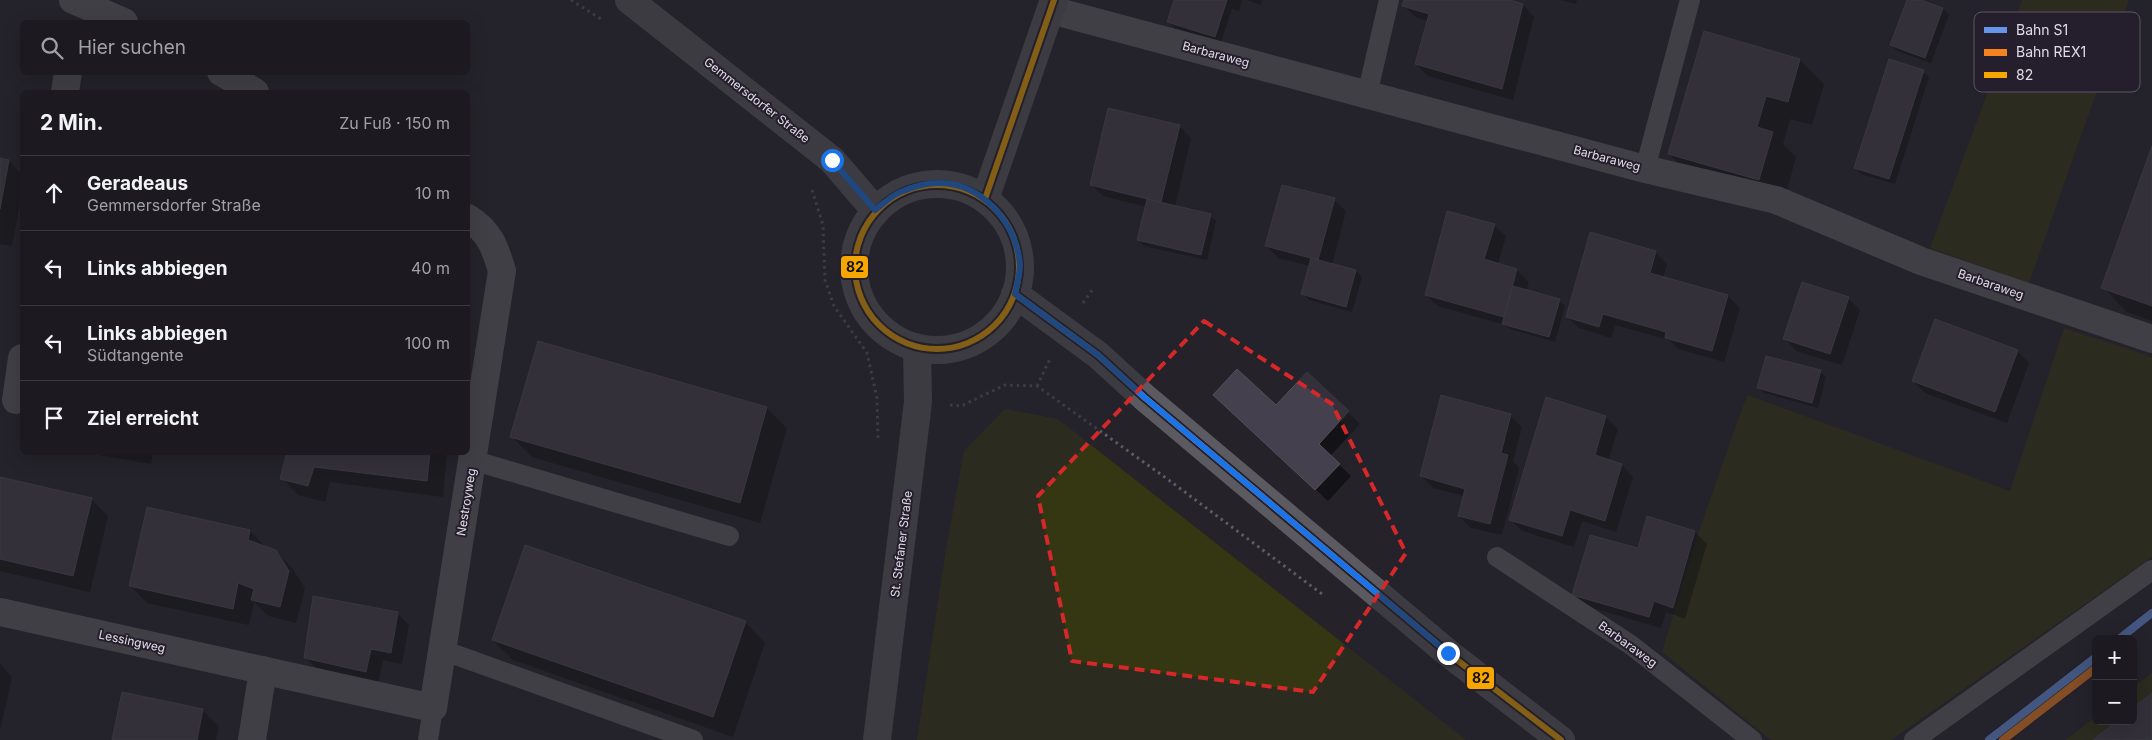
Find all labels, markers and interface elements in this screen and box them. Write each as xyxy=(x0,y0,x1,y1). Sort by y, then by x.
legend xyxy=(1974,12,2140,92)
search box xyxy=(20,20,470,75)
text: Bahn S1 xyxy=(2016,21,2068,38)
icon: search xyxy=(38,34,66,62)
text: Hier suchen xyxy=(78,36,186,59)
street label: Barbaraweg xyxy=(1181,38,1251,70)
text: Bahn REX1 xyxy=(2016,43,2086,60)
street label: Gemmersdorfer Straße xyxy=(701,54,813,146)
text: 82 xyxy=(2016,66,2033,83)
text: 2 Min. xyxy=(40,110,104,135)
text: Zu Fuß · 150 m xyxy=(339,113,450,133)
street label: Barbaraweg xyxy=(1572,142,1642,174)
route start xyxy=(821,149,844,172)
text: Geradeaus xyxy=(87,172,188,195)
icon: ahead xyxy=(40,179,68,207)
text: 10 m xyxy=(415,183,450,203)
text: Gemmersdorfer Straße xyxy=(87,195,261,215)
icon: left xyxy=(40,254,68,282)
line badge: 82 xyxy=(840,255,869,279)
text: Links abbiegen xyxy=(87,257,228,280)
text: 40 m xyxy=(411,258,450,278)
text: 82 xyxy=(846,258,864,275)
street label: Barbaraweg xyxy=(1956,266,2026,302)
text: Links abbiegen xyxy=(87,322,228,345)
icon: left xyxy=(40,329,68,357)
text: 100 m xyxy=(405,333,450,353)
text: Südtangente xyxy=(87,345,184,365)
icon: arrive xyxy=(40,404,68,432)
text: Ziel erreicht xyxy=(87,407,199,430)
street label: Nestroyweg xyxy=(453,467,479,537)
street label: St. Stefaner Straße xyxy=(887,490,915,598)
street label: Barbaraweg xyxy=(1596,618,1660,670)
street label: Lessingweg xyxy=(97,627,167,655)
map controls xyxy=(2092,635,2137,725)
button: + xyxy=(2092,635,2137,680)
route end xyxy=(1437,642,1460,665)
line badge: 82 xyxy=(1466,666,1495,690)
text: 82 xyxy=(1472,669,1490,686)
button: − xyxy=(2092,680,2137,725)

